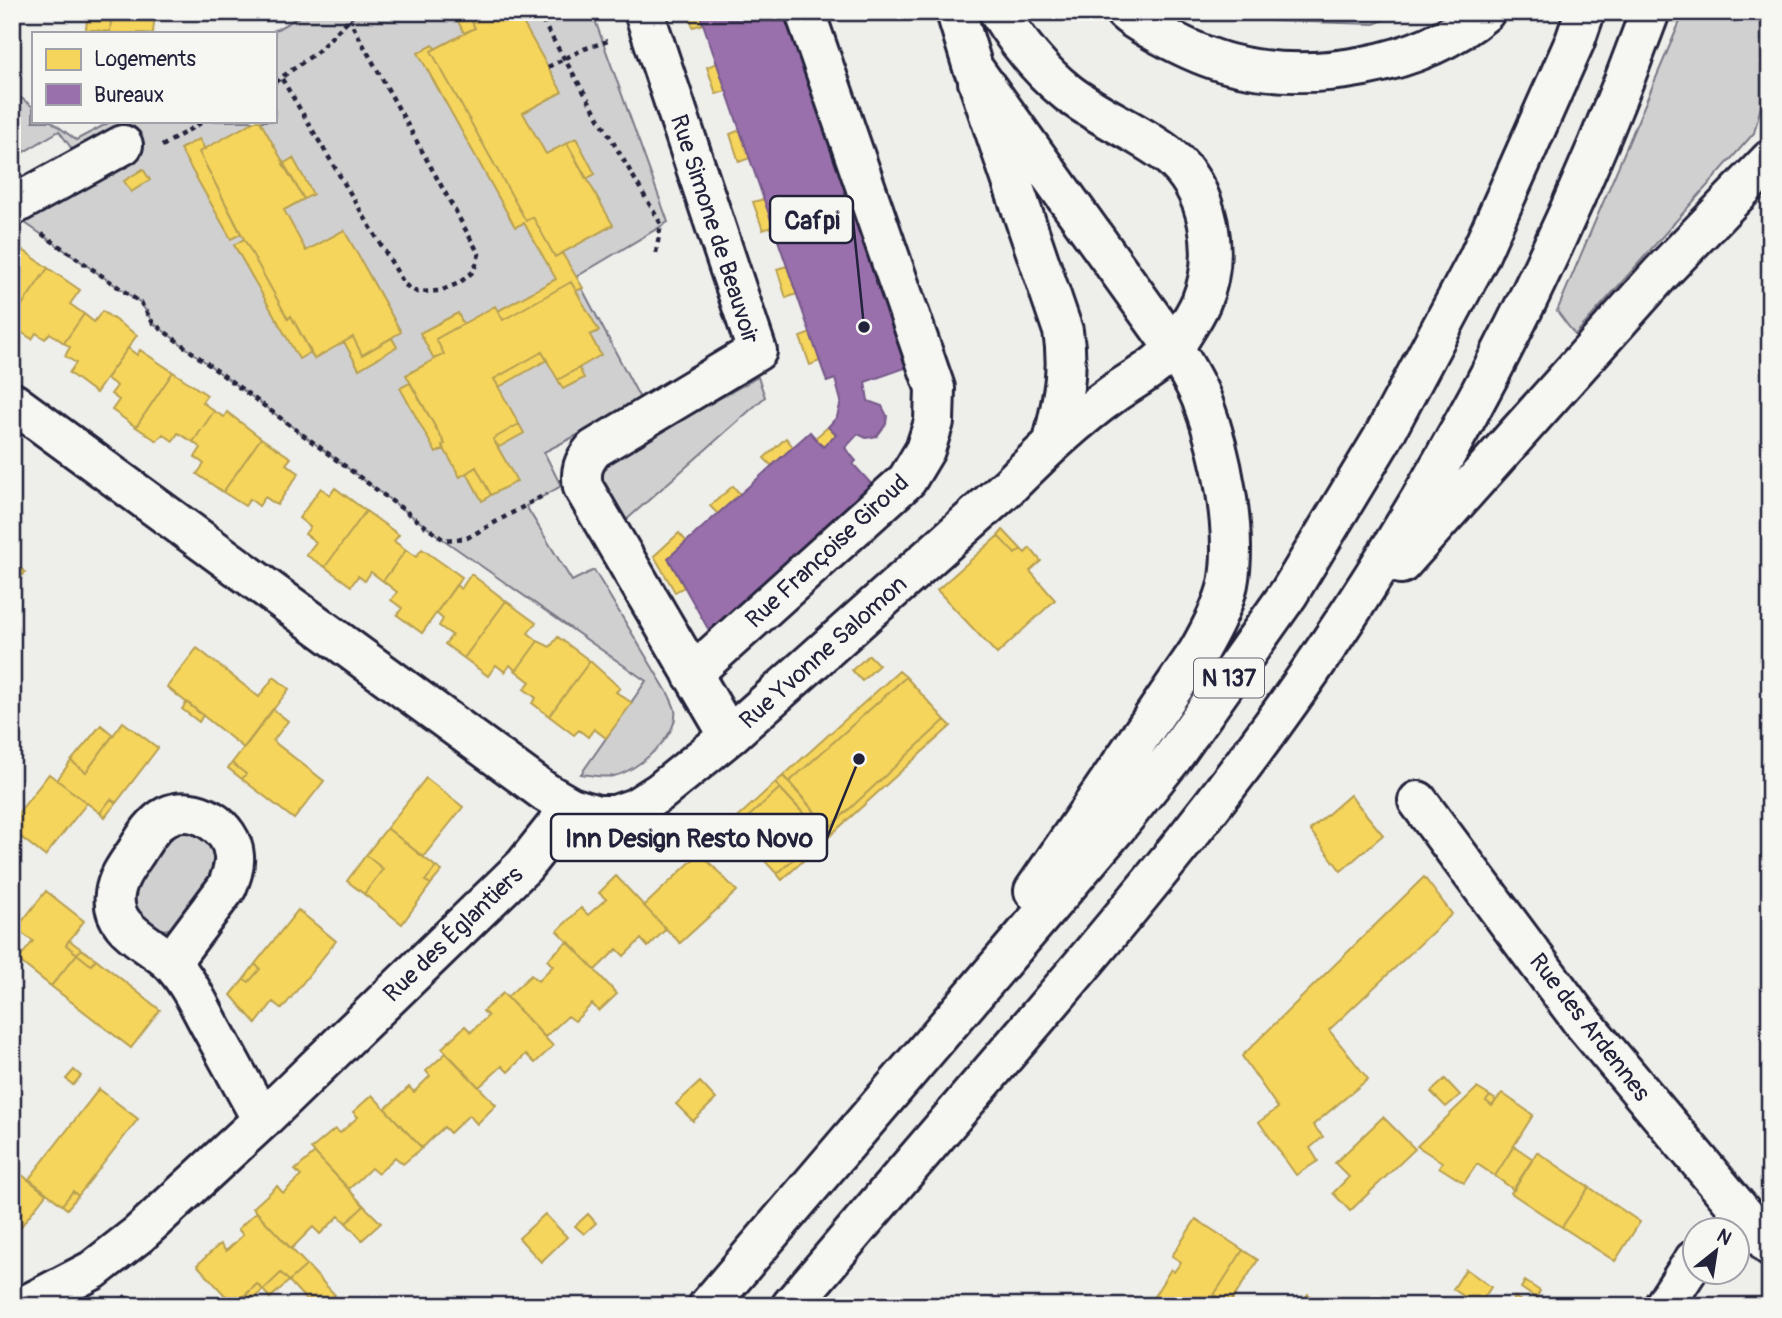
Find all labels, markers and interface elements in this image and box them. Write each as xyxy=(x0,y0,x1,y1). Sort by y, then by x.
legend xyxy=(32,32,276,122)
text: Logements xyxy=(94,46,197,73)
text: Bureaux xyxy=(94,82,164,109)
street label: Rue Simone de Beauvoir xyxy=(664,111,765,348)
callout: Cafpi xyxy=(770,196,853,243)
text: Cafpi xyxy=(784,205,840,237)
street label: Rue Françoise Giroud xyxy=(740,468,915,634)
street label: Rue Yvonne Salomon xyxy=(734,570,913,735)
road number: N 137 xyxy=(1194,658,1264,698)
callout: Inn Design Resto Novo xyxy=(551,814,827,861)
text: Inn Design Resto Novo xyxy=(565,823,813,855)
street label: Rue des Églantiers xyxy=(378,860,529,1008)
street label: Rue des Ardennes xyxy=(1523,948,1656,1107)
north arrow xyxy=(1680,1216,1750,1286)
text: N xyxy=(1712,1224,1736,1251)

